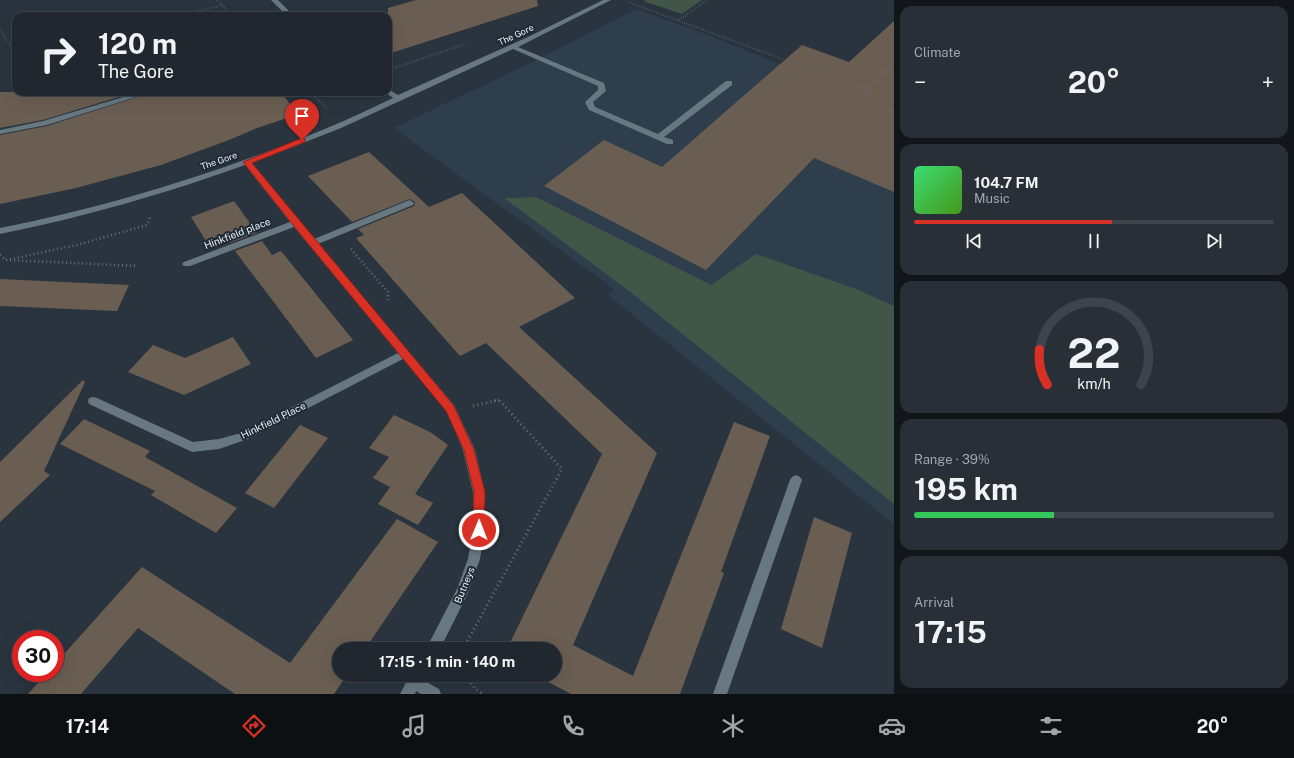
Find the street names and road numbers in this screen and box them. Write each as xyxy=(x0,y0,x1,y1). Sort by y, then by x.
street label: The Gore xyxy=(496,22,535,48)
street label: The Gore xyxy=(199,149,239,172)
street label: Hinkfield place xyxy=(202,215,272,251)
street label: Hinkfield Place xyxy=(239,399,308,441)
street label: Butneys xyxy=(451,565,477,605)

